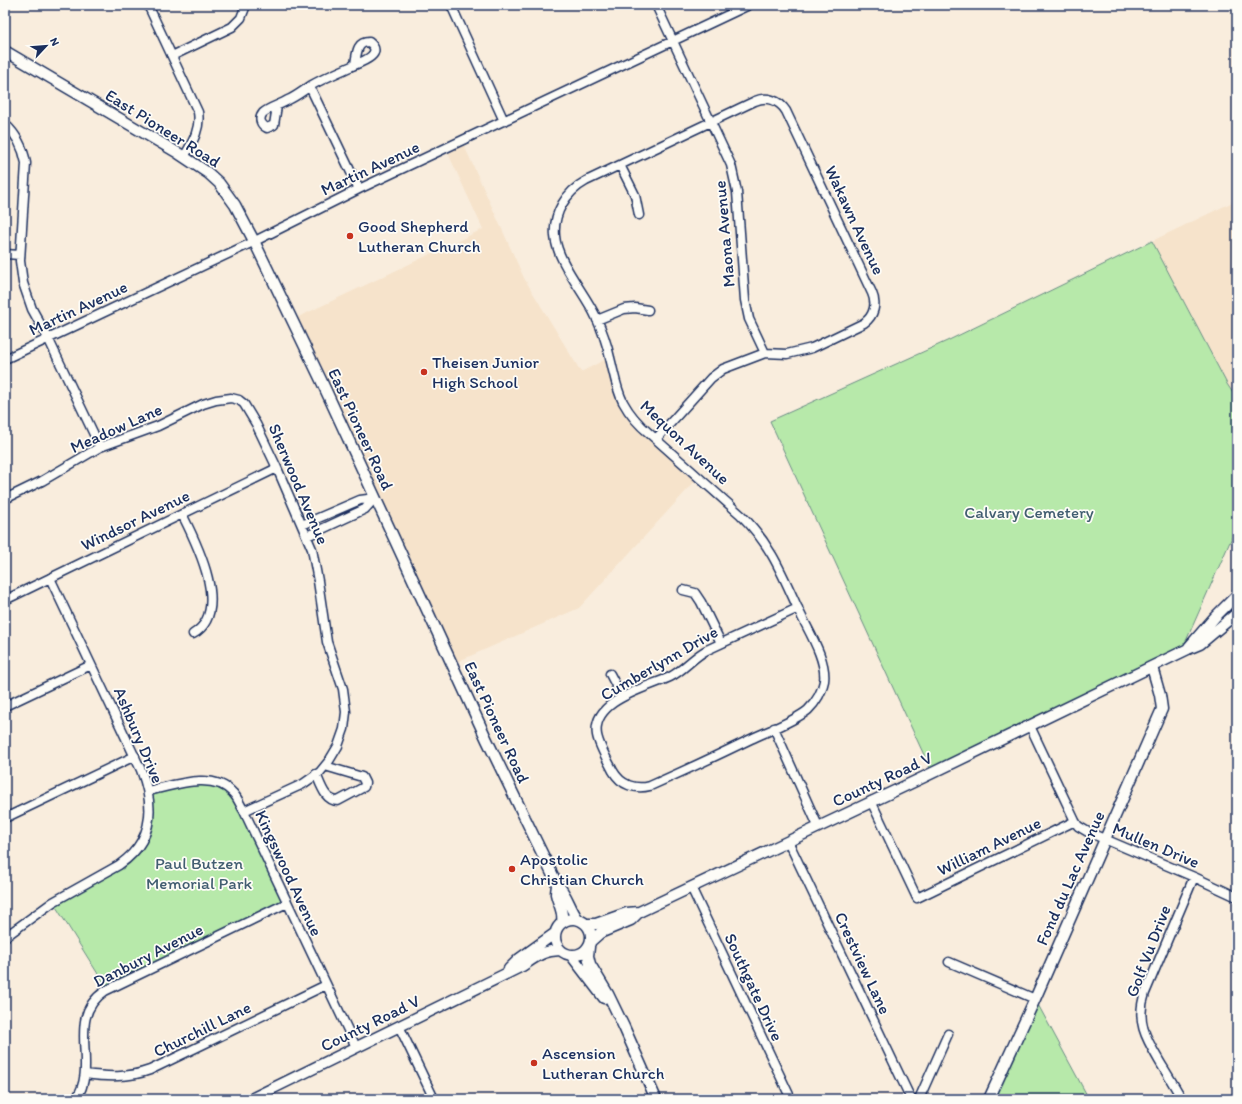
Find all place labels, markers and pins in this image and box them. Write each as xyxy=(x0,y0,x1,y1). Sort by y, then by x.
place label: Good Shepherd Lutheran Church xyxy=(358,216,481,256)
marker: Good Shepherd Lutheran Church xyxy=(345,231,355,241)
place label: Theisen Junior High School xyxy=(432,352,540,392)
marker: Theisen Junior High School xyxy=(419,367,429,377)
place label: Apostolic Christian Church xyxy=(520,849,644,889)
marker: Apostolic Christian Church xyxy=(507,864,517,874)
place label: Ascension Lutheran Church xyxy=(542,1043,665,1083)
marker: Ascension Lutheran Church xyxy=(529,1058,539,1068)

